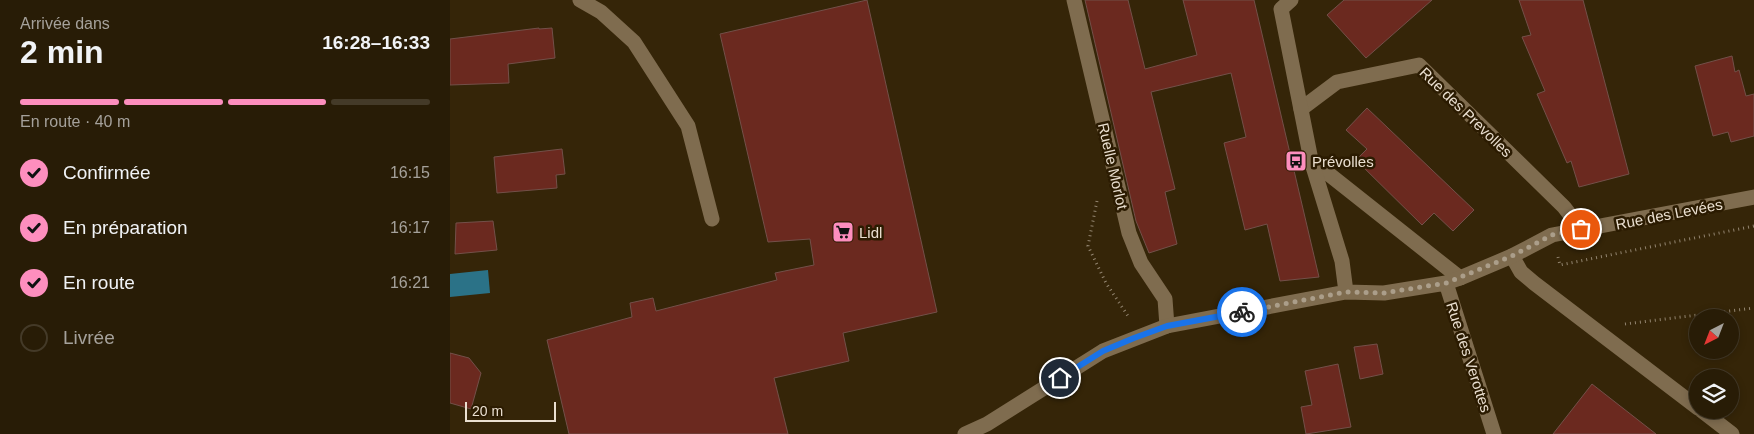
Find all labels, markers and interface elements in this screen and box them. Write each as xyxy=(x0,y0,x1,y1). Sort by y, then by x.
text: Arrivée dans xyxy=(20,15,110,32)
text: 16:28–16:33 xyxy=(322,32,430,53)
text: 2 min xyxy=(20,34,104,70)
street label: Rue des Prevolles xyxy=(1416,64,1516,160)
text: En route · 40 m xyxy=(20,113,130,130)
street label: Ruelle Morlot xyxy=(1095,121,1131,212)
bus stop icon: Prévolles xyxy=(1284,149,1308,173)
place label: Prévolles xyxy=(1312,153,1374,170)
icon: check xyxy=(20,159,48,187)
text: Confirmée xyxy=(63,162,151,183)
text: 16:15 xyxy=(390,164,430,181)
street label: Rue des Levées xyxy=(1614,195,1724,233)
pin xyxy=(1560,208,1602,250)
icon: check xyxy=(20,214,48,242)
icon: bag xyxy=(1567,215,1595,243)
text: En préparation xyxy=(63,217,188,238)
text: 16:17 xyxy=(390,219,430,236)
supermarket icon: Lidl xyxy=(831,220,855,244)
place label: Lidl xyxy=(859,224,882,241)
icon: check xyxy=(20,269,48,297)
text: En route xyxy=(63,272,135,293)
text: 16:21 xyxy=(390,274,430,291)
courier xyxy=(1217,287,1267,337)
icon: bike xyxy=(1228,298,1256,326)
street label: Rue des Verottes xyxy=(1443,300,1495,414)
north arrow xyxy=(1689,309,1739,359)
map controls xyxy=(1689,309,1739,419)
text: Livrée xyxy=(63,327,115,348)
pin xyxy=(1039,357,1081,399)
icon: home xyxy=(1046,364,1074,392)
button: layers xyxy=(1689,369,1739,419)
scale bar xyxy=(465,399,556,422)
text: 20 m xyxy=(472,403,503,419)

